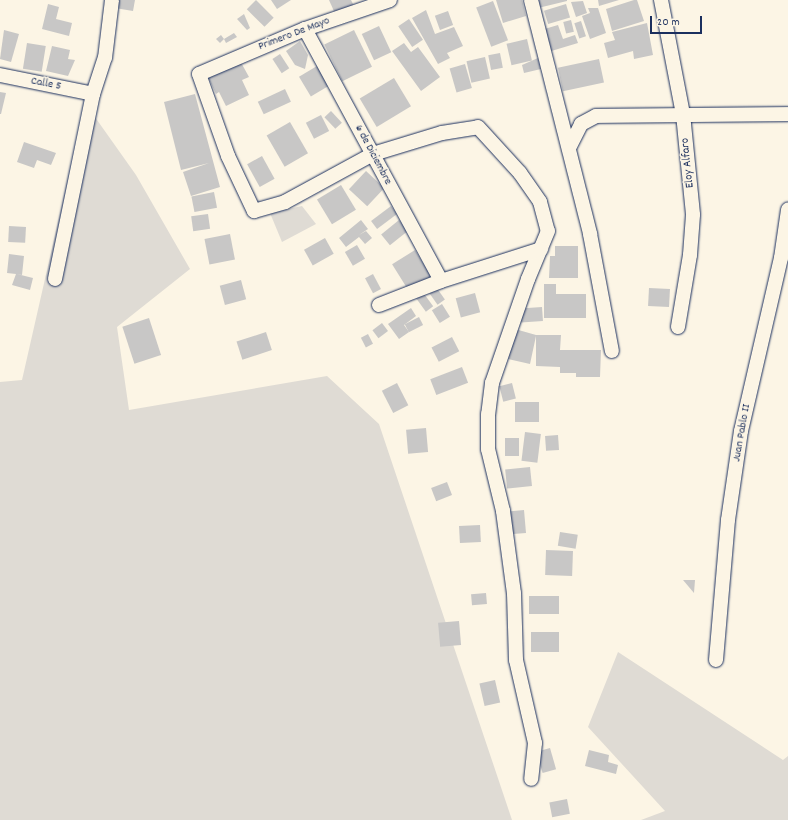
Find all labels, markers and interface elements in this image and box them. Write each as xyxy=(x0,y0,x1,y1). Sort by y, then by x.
scale bar xyxy=(652,8,704,34)
street label: Primero De Mayo xyxy=(256,14,332,54)
text: 20 m xyxy=(657,14,680,31)
street label: Calle 5 xyxy=(29,74,63,94)
street label: 6 de Diciembre xyxy=(351,122,395,188)
street label: Eloy Alfaro xyxy=(678,137,698,189)
street label: Juan Pablo II xyxy=(730,403,754,463)

